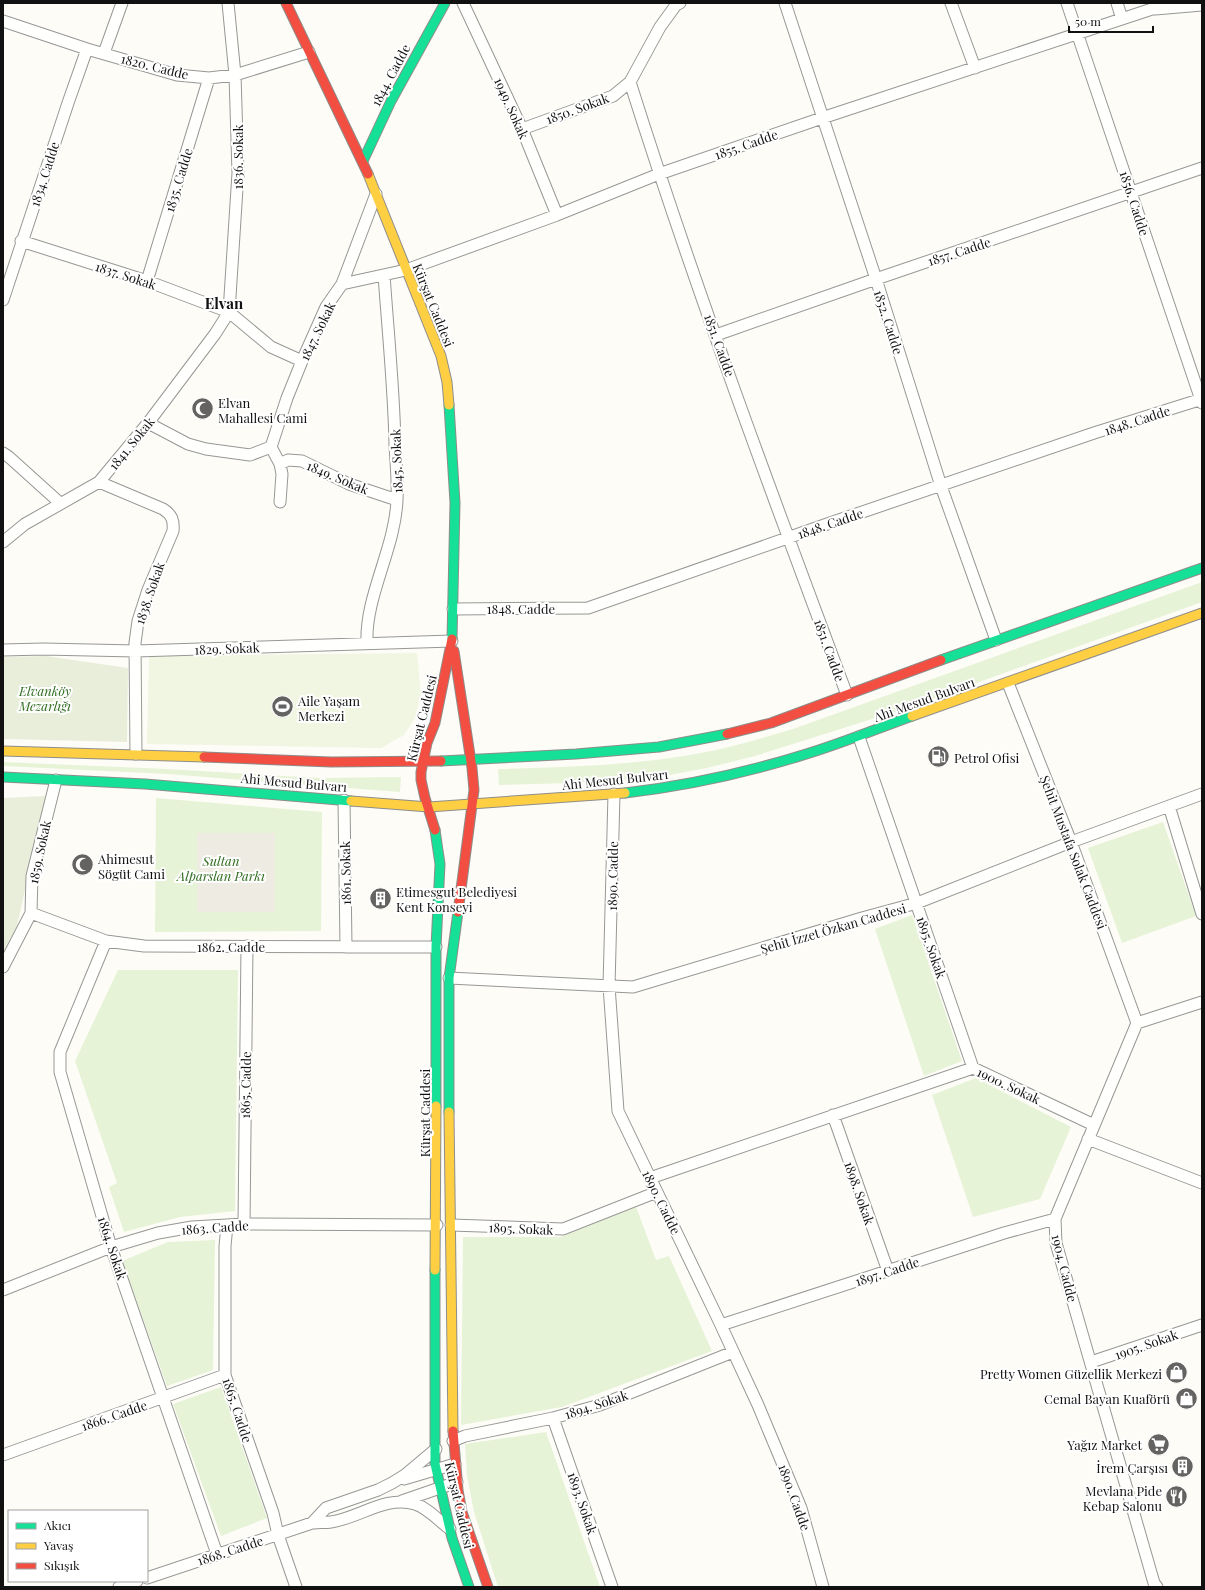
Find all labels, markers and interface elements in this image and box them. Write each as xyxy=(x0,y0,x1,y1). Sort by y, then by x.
scale bar xyxy=(1069,8,1153,34)
text: 50 m xyxy=(1075,13,1101,29)
street label: 1844. Cadde xyxy=(367,41,414,109)
street label: 1820. Cadde xyxy=(119,49,191,83)
street label: 1949. Sokak xyxy=(491,75,533,142)
street label: 1850. Sokak xyxy=(543,88,612,127)
street label: 1836. Sokak xyxy=(229,124,246,190)
street label: 1855. Cadde xyxy=(712,125,780,163)
street label: 1834. Cadde xyxy=(26,139,63,209)
street label: 1835. Cadde xyxy=(160,145,196,214)
street label: 1856. Cadde xyxy=(1117,168,1154,238)
street label: 1857. Cadde xyxy=(925,233,993,269)
street label: 1837. Sokak xyxy=(93,257,160,293)
street label: Kürşat Caddesi xyxy=(410,261,459,349)
street label: 1852. Cadde xyxy=(871,288,908,357)
district label: Elvan xyxy=(205,293,244,313)
street label: 1847. Sokak xyxy=(295,298,339,363)
street label: 1851. Cadde xyxy=(701,311,739,379)
place label: Elvan Mahallesi Cami xyxy=(218,394,308,426)
mosque icon: Elvan Mahallesi Cami xyxy=(189,396,215,422)
street label: 1848. Cadde xyxy=(1102,401,1173,439)
street label: 1841. Sokak xyxy=(104,412,158,473)
street label: 1845. Sokak xyxy=(386,428,406,494)
street label: 1849. Sokak xyxy=(304,456,372,498)
street label: 1848. Cadde xyxy=(795,504,865,542)
street label: 1838. Sokak xyxy=(130,559,168,627)
street label: 1848. Cadde xyxy=(487,600,556,617)
street label: 1851. Cadde xyxy=(811,616,849,684)
street label: 1829. Sokak xyxy=(194,638,261,658)
street label: Kürşat Caddesi xyxy=(402,673,440,763)
street label: Ahi Mesud Bulvarı xyxy=(870,673,977,726)
park label: Elvanköy Mezarlığı xyxy=(18,682,71,714)
place label: Aile Yaşam Merkezi xyxy=(297,692,361,724)
sports icon: Aile Yaşam Merkezi xyxy=(270,694,296,720)
fuel station icon: Petrol Ofisi xyxy=(926,744,952,770)
place label: Petrol Ofisi xyxy=(954,749,1020,766)
street label: Ahi Mesud Bulvarı xyxy=(560,765,669,793)
street label: Ahi Mesud Bulvarı xyxy=(239,769,348,795)
street label: Şehit Mustafa Solak Caddesi xyxy=(1037,773,1111,931)
street label: 1859. Sokak xyxy=(24,818,54,885)
street label: 1861. Sokak xyxy=(336,840,354,905)
street label: 1890. Cadde xyxy=(603,841,621,911)
place label: Ahimesut Sögüt Cami xyxy=(97,850,165,882)
mosque icon: Ahimesut Sögüt Cami xyxy=(69,852,95,878)
park label: Sultan Alparslan Parkı xyxy=(175,852,265,884)
place label: Etimesgut Belediyesi Kent Konseyi xyxy=(396,883,517,915)
building icon: Etimesgut Belediyesi Kent Konseyi xyxy=(368,885,394,911)
street label: Şehit İzzet Özkan Caddesi xyxy=(758,899,908,957)
street label: 1895. Sokak xyxy=(913,914,951,981)
street label: 1862. Cadde xyxy=(197,938,265,955)
street label: 1865. Cadde xyxy=(236,1051,254,1119)
street label: 1900. Sokak xyxy=(975,1063,1044,1107)
street label: Kürşat Caddesi xyxy=(416,1069,433,1157)
street label: 1898. Sokak xyxy=(841,1159,879,1228)
street label: 1890. Cadde xyxy=(639,1167,685,1237)
street label: 1864. Sokak xyxy=(95,1214,132,1283)
street label: 1863. Cadde xyxy=(181,1216,250,1238)
street label: 1895. Sokak xyxy=(488,1218,554,1238)
street label: 1904. Cadde xyxy=(1048,1232,1082,1304)
street label: 1897. Cadde xyxy=(853,1252,922,1289)
street label: 1905. Sokak xyxy=(1112,1325,1181,1363)
shop icon: Pretty Women Güzellik Merkezi xyxy=(1164,1360,1190,1386)
place label: Pretty Women Güzellik Merkezi xyxy=(980,1365,1162,1382)
street label: 1865. Cadde xyxy=(220,1375,257,1445)
street label: 1894. Sokak xyxy=(562,1385,631,1422)
shop icon: Cemal Bayan Kuaförü xyxy=(1173,1385,1199,1411)
place label: Cemal Bayan Kuaförü xyxy=(1044,1390,1170,1407)
street label: 1866. Cadde xyxy=(79,1396,150,1434)
supermarket icon: Yağız Market xyxy=(1145,1431,1171,1457)
place label: Yağız Market xyxy=(1066,1436,1142,1453)
building icon: İrem Çarşısı xyxy=(1170,1454,1196,1480)
place label: İrem Çarşısı xyxy=(1096,1459,1168,1476)
street label: Kürşat Caddesi xyxy=(442,1460,478,1550)
street label: 1890. Cadde xyxy=(775,1461,815,1533)
street label: 1893. Sokak xyxy=(564,1469,602,1537)
place label: Mevlana Pide Kebap Salonu xyxy=(1083,1482,1162,1514)
restaurant icon: Mevlana Pide Kebap Salonu xyxy=(1164,1484,1190,1510)
legend xyxy=(8,1510,148,1582)
text: Akıcı xyxy=(43,1517,72,1533)
street label: 1868. Cadde xyxy=(195,1531,266,1569)
text: Yavaş xyxy=(43,1537,73,1553)
text: Sıkışık xyxy=(44,1557,80,1573)

